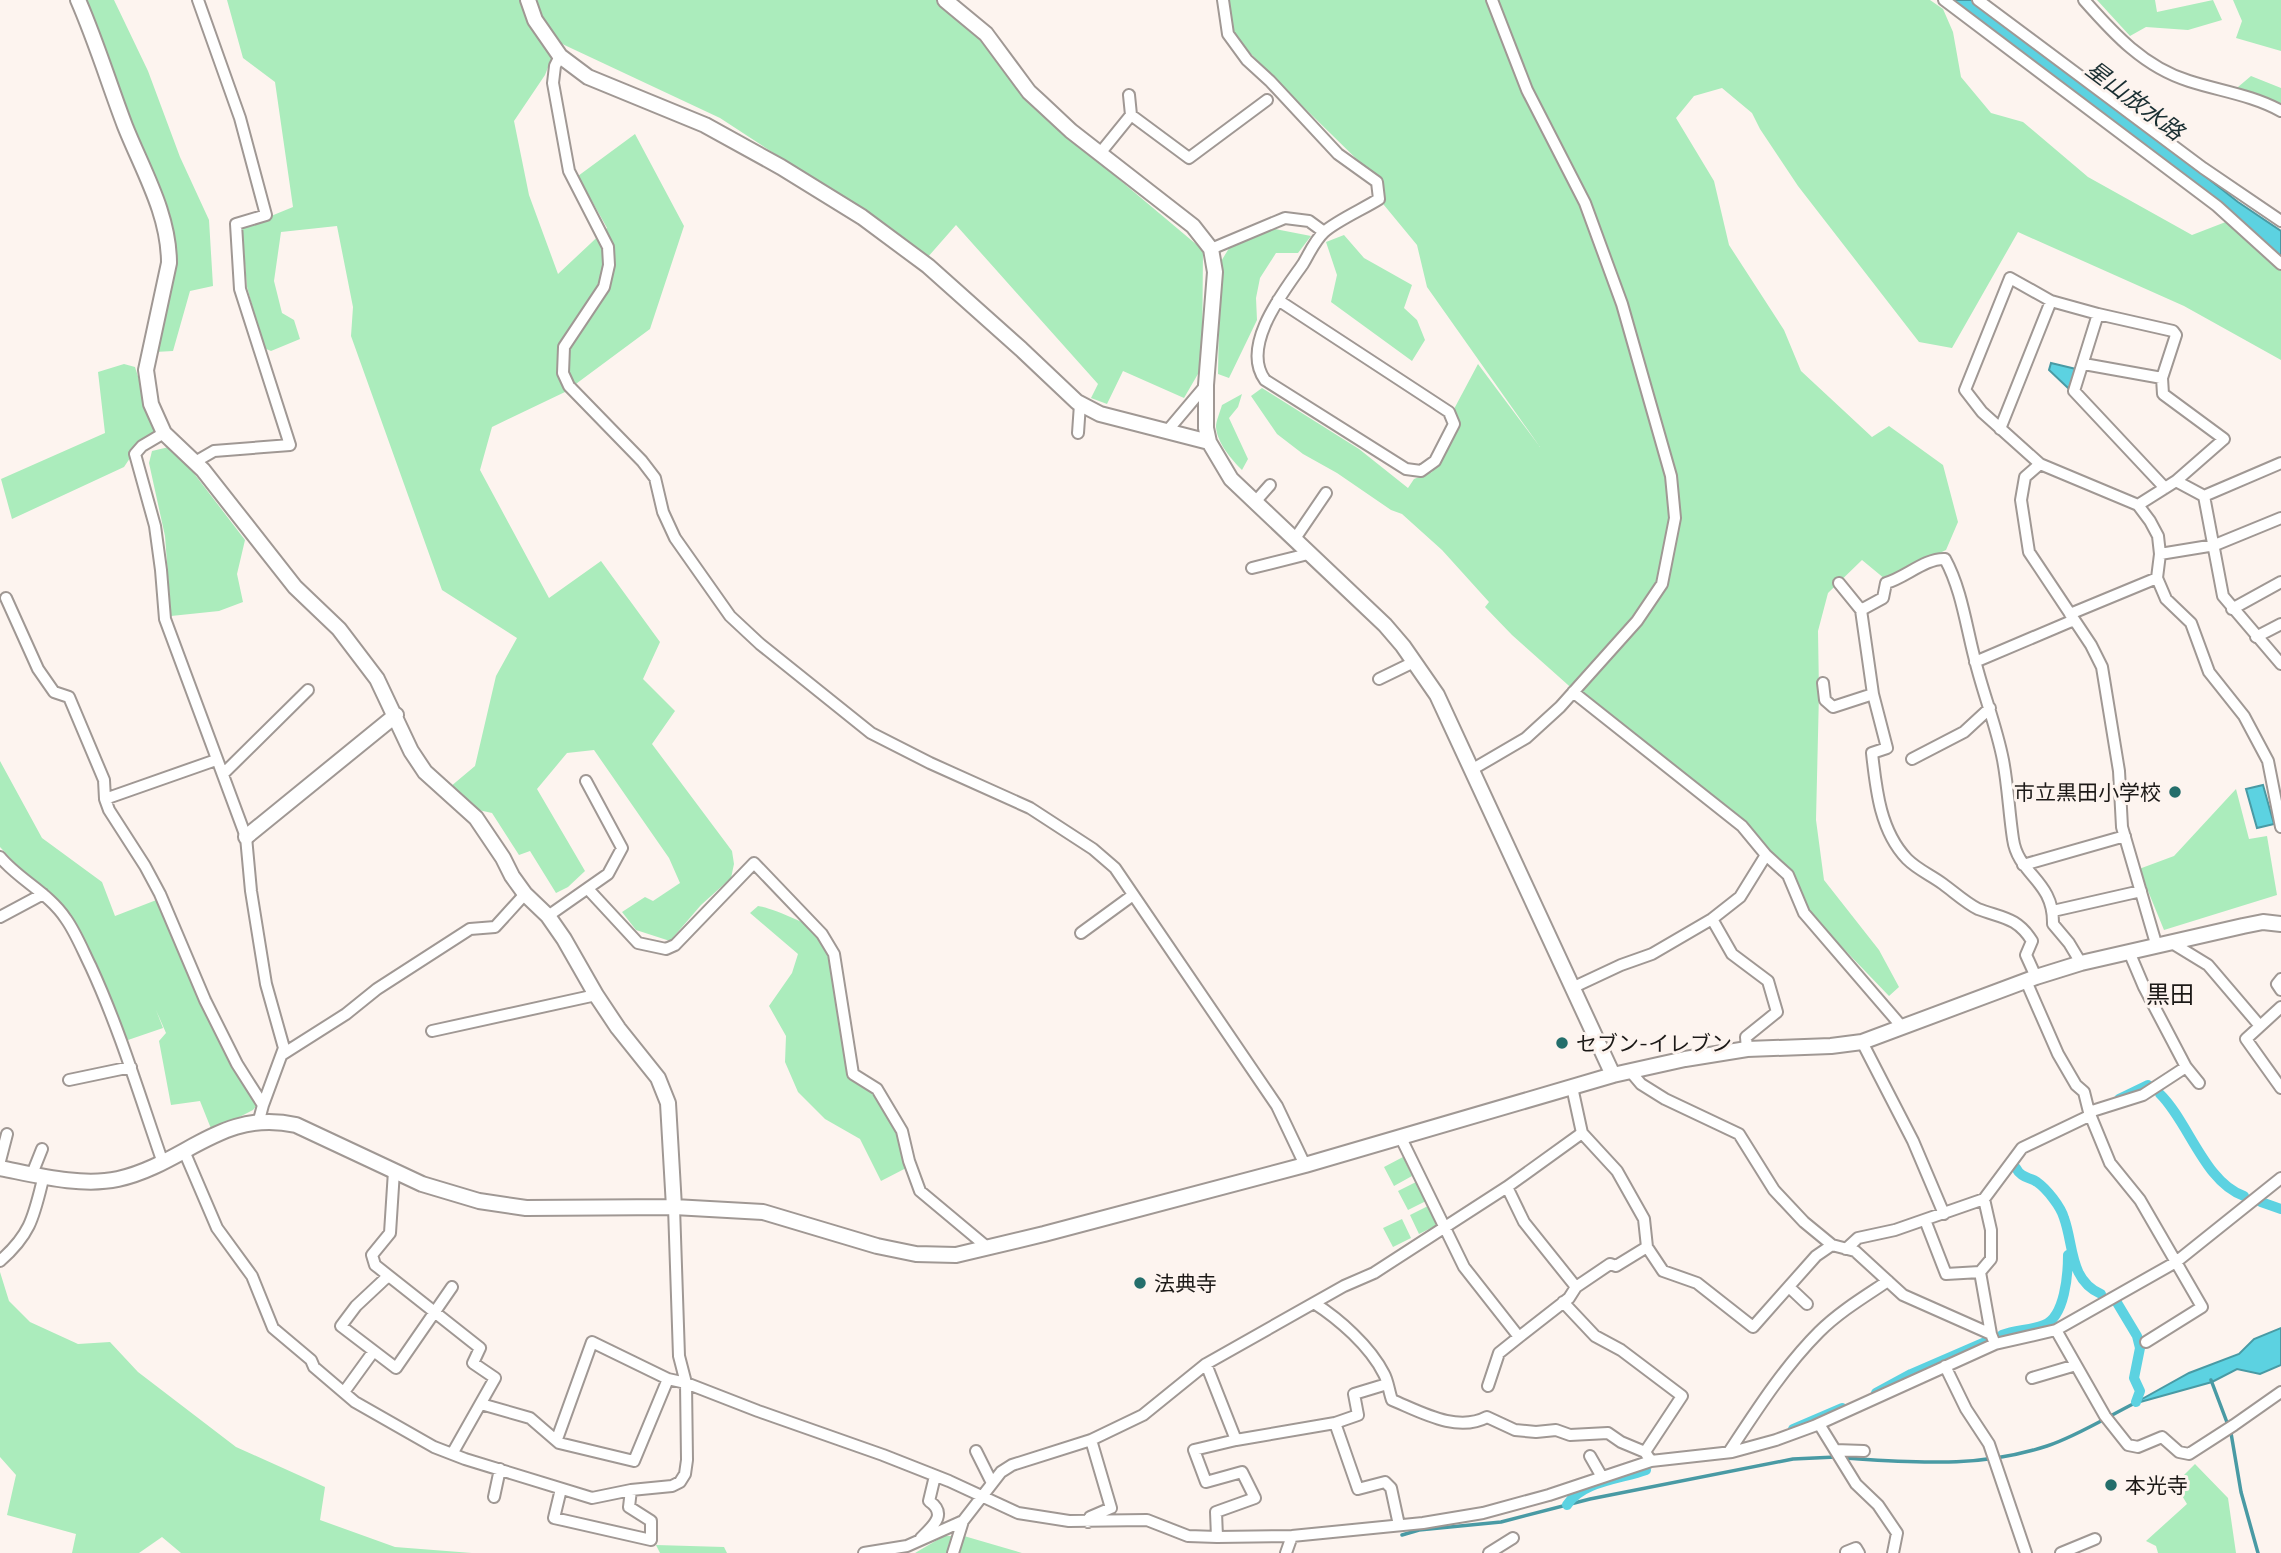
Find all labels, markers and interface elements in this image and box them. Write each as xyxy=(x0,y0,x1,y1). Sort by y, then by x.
water label: 星山放水路 xyxy=(2080,54,2191,147)
place label: 市立黒田小学校 xyxy=(2014,779,2161,805)
marker: 市立黒田小学校 xyxy=(2167,784,2183,800)
district label: 黒田 xyxy=(2146,979,2194,1009)
place label: セブン-イレブン xyxy=(1576,1030,1732,1056)
marker: セブン-イレブン xyxy=(1554,1035,1570,1051)
place label: 法典寺 xyxy=(1154,1270,1217,1296)
marker: 法典寺 xyxy=(1132,1275,1148,1291)
place label: 本光寺 xyxy=(2125,1472,2188,1498)
marker: 本光寺 xyxy=(2103,1477,2119,1493)

